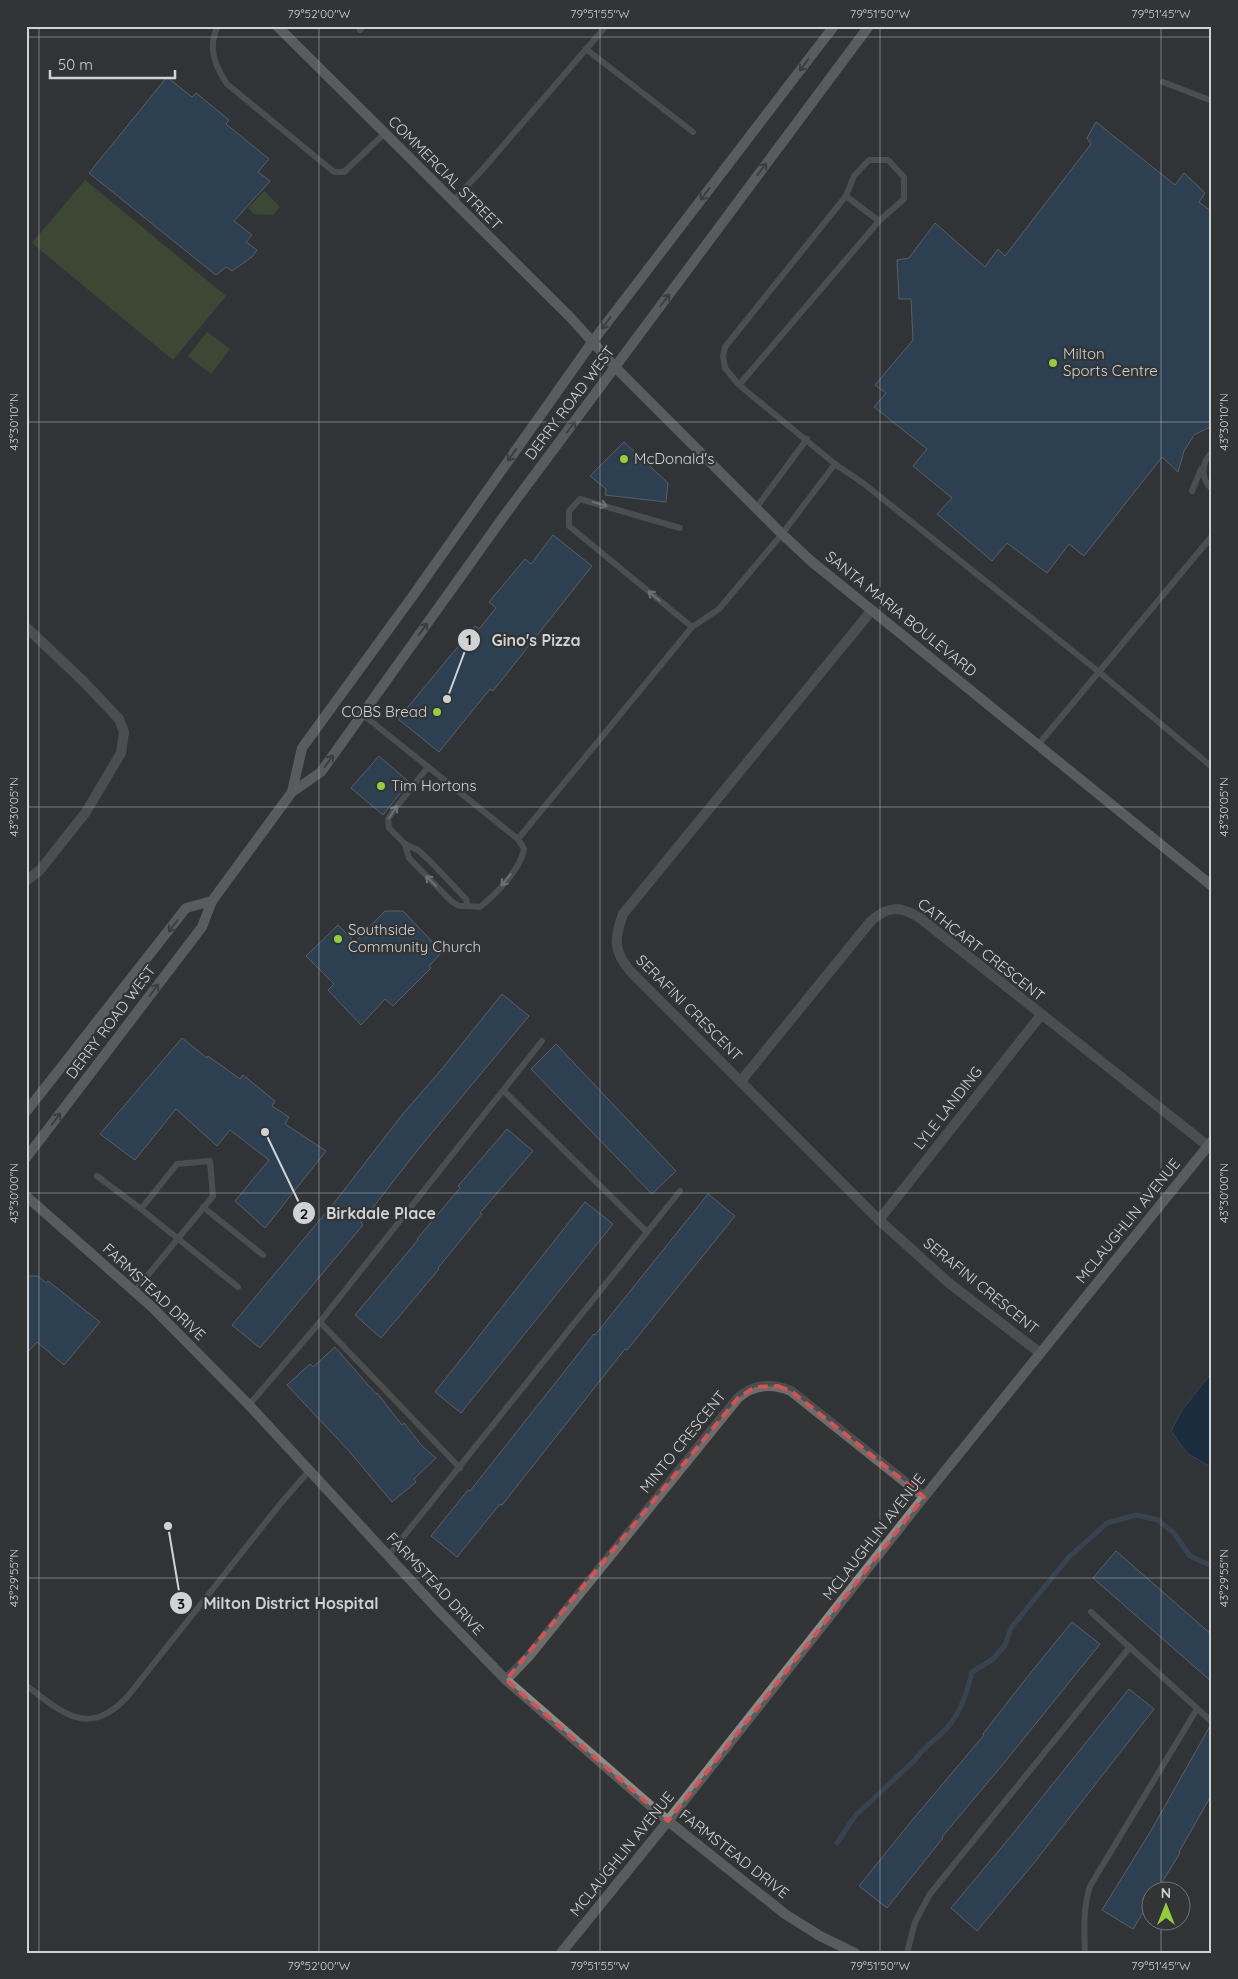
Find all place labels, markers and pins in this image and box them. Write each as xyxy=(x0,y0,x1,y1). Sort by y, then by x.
place label: Milton Sports Centre xyxy=(1063,344,1158,380)
marker: Milton Sports Centre xyxy=(1047,357,1059,369)
place label: McDonald's xyxy=(634,449,714,468)
marker: McDonald's xyxy=(618,453,630,465)
callout: Gino's Pizza xyxy=(457,624,591,655)
place label: COBS Bread xyxy=(341,702,427,721)
marker: COBS Bread xyxy=(431,706,443,718)
place label: Tim Hortons xyxy=(391,776,476,795)
marker: Tim Hortons xyxy=(375,780,387,792)
place label: Southside Community Church xyxy=(348,920,481,956)
marker: Southside Community Church xyxy=(332,933,344,945)
callout: Birkdale Place xyxy=(291,1198,446,1229)
callout: Milton District Hospital xyxy=(168,1588,388,1619)

